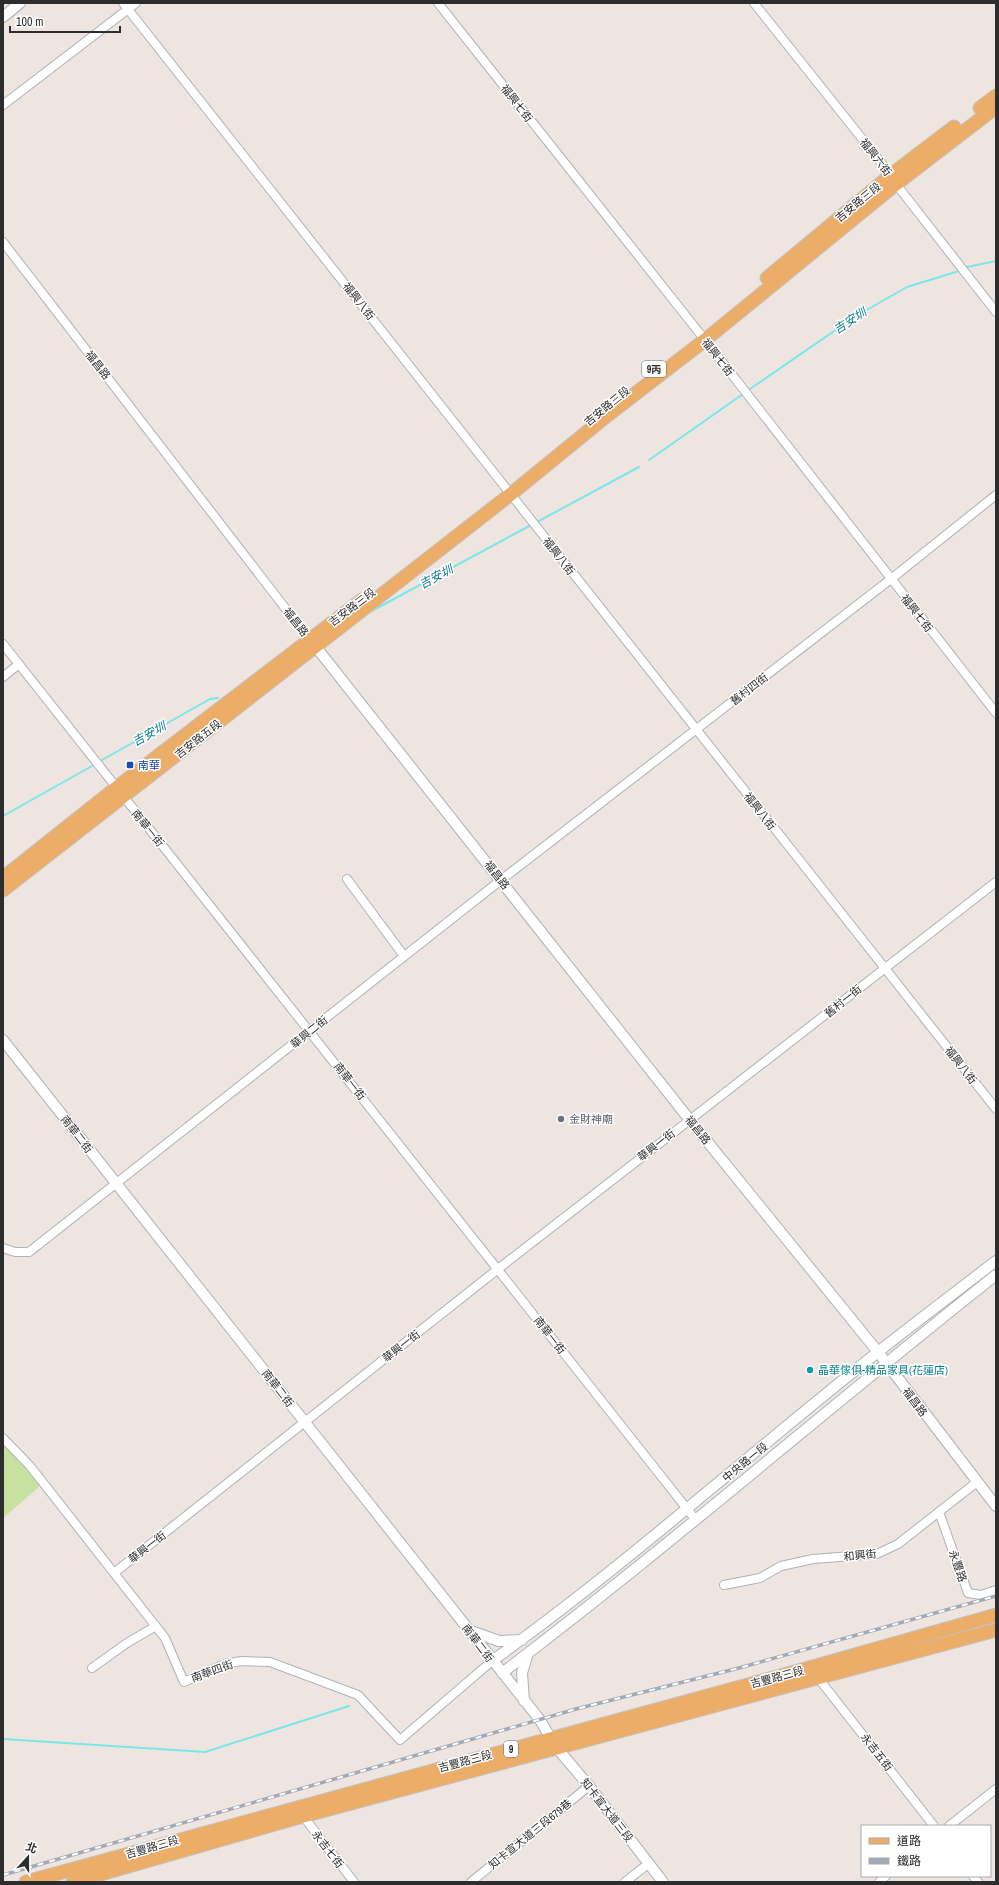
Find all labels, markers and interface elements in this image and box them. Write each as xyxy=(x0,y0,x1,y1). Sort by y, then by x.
scale bar xyxy=(10,8,120,34)
text: 100 m xyxy=(16,14,43,30)
street label: 福興七街 xyxy=(498,81,536,125)
street label: 福興六街 xyxy=(857,135,895,179)
street label: 吉安路三段 xyxy=(832,179,884,225)
street label: 福興八街 xyxy=(340,279,378,323)
water label: 吉安圳 xyxy=(831,303,871,338)
street label: 福興七街 xyxy=(699,335,737,379)
street label: 福昌路 xyxy=(82,348,114,382)
road number: 9丙 xyxy=(642,361,666,377)
street label: 吉安路三段 xyxy=(581,383,633,429)
street label: 福興八街 xyxy=(540,534,578,578)
water label: 吉安圳 xyxy=(416,561,457,593)
street label: 吉安路三段 xyxy=(326,585,378,629)
street label: 福興七街 xyxy=(898,591,936,635)
street label: 福昌路 xyxy=(280,605,312,639)
street label: 舊村四街 xyxy=(727,670,771,708)
water label: 吉安圳 xyxy=(129,717,170,750)
street label: 吉安路五段 xyxy=(172,717,224,761)
place label: 南華 xyxy=(138,758,160,772)
marker: 南華 xyxy=(125,760,135,770)
street label: 福興八街 xyxy=(741,789,779,833)
street label: 南華一街 xyxy=(129,806,167,850)
street label: 福昌路 xyxy=(481,858,513,892)
street label: 舊村一街 xyxy=(821,982,865,1020)
street label: 華興二街 xyxy=(287,1013,331,1051)
street label: 福興八街 xyxy=(942,1043,980,1087)
street label: 南華一街 xyxy=(331,1059,369,1103)
street label: 南華二街 xyxy=(58,1112,96,1156)
place label: 金財神廟 xyxy=(569,1112,613,1126)
street label: 福昌路 xyxy=(682,1113,714,1147)
marker: 金財神廟 xyxy=(556,1114,566,1124)
street label: 華興一街 xyxy=(634,1126,678,1164)
street label: 南華一街 xyxy=(531,1313,569,1357)
street label: 華興一街 xyxy=(379,1327,423,1365)
place label: 晶華傢俱-精品家具(花蓮店) xyxy=(818,1363,948,1377)
marker: 晶華傢俱-精品家具(花蓮店) xyxy=(805,1365,815,1375)
street label: 南華二街 xyxy=(259,1366,297,1410)
street label: 福昌路 xyxy=(899,1385,931,1419)
street label: 中央路一段 xyxy=(719,1439,771,1485)
street label: 華興一街 xyxy=(125,1528,169,1566)
street label: 和興街 xyxy=(843,1546,877,1564)
street label: 永豐路 xyxy=(946,1548,970,1584)
street label: 南華二街 xyxy=(459,1621,497,1665)
street label: 南華四街 xyxy=(189,1657,235,1685)
street label: 吉豐路三段 xyxy=(749,1663,805,1691)
street label: 永吉五街 xyxy=(858,1730,896,1774)
road number: 9 xyxy=(504,1741,518,1757)
street label: 吉豐路三段 xyxy=(437,1747,493,1775)
street label: 知卡宣大道三段 xyxy=(578,1775,636,1845)
street label: 知卡宣大道三段679巷 xyxy=(486,1796,574,1872)
legend xyxy=(861,1825,991,1877)
street label: 永吉七街 xyxy=(309,1827,347,1871)
street label: 吉豐路三段 xyxy=(124,1833,180,1861)
text: 道路 xyxy=(897,1833,921,1849)
north arrow xyxy=(8,1837,48,1877)
text: 北 xyxy=(24,1839,39,1856)
text: 鐵路 xyxy=(897,1853,921,1869)

